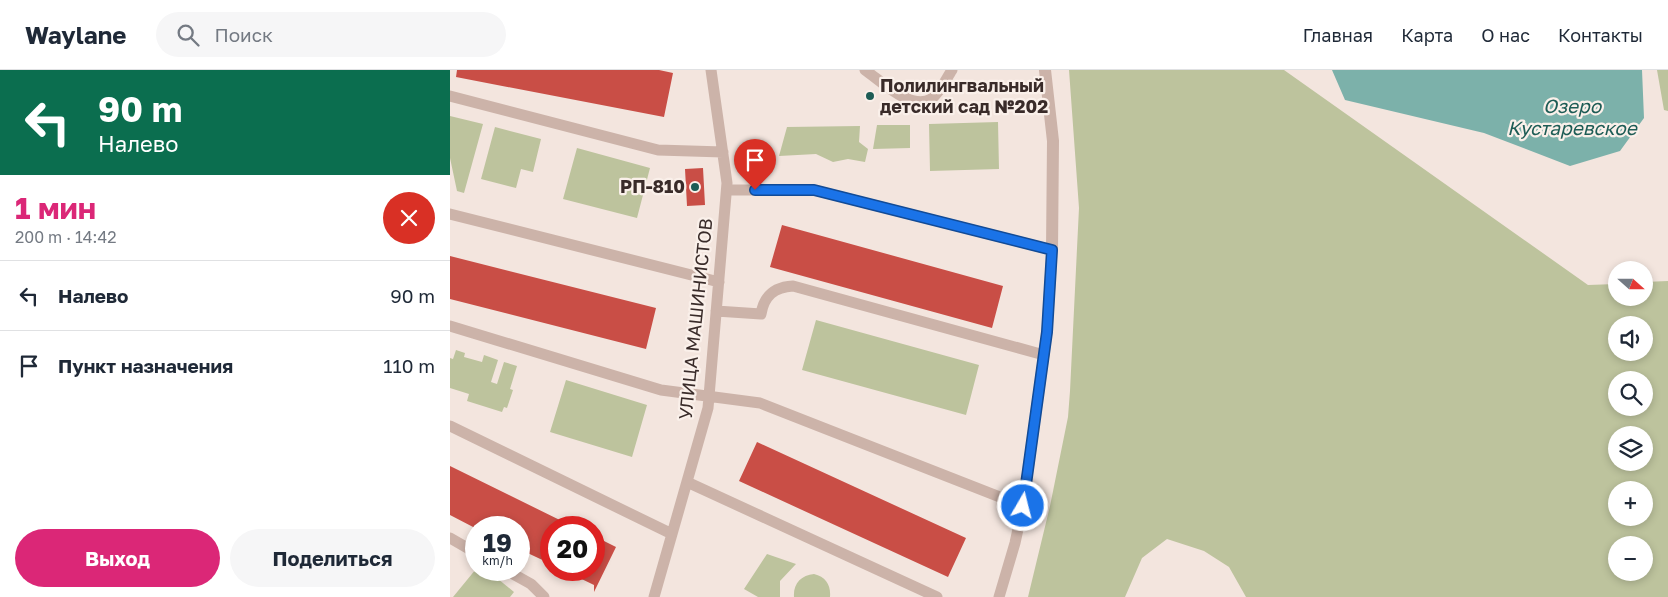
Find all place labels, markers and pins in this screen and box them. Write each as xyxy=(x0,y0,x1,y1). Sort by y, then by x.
place label: Полилингвальный детский сад №202 xyxy=(880,74,1048,117)
marker: Полилингвальный детский сад №202 xyxy=(864,90,876,102)
pin xyxy=(734,139,776,190)
place label: РП-810 xyxy=(620,175,685,197)
marker: РП-810 xyxy=(689,181,701,193)

